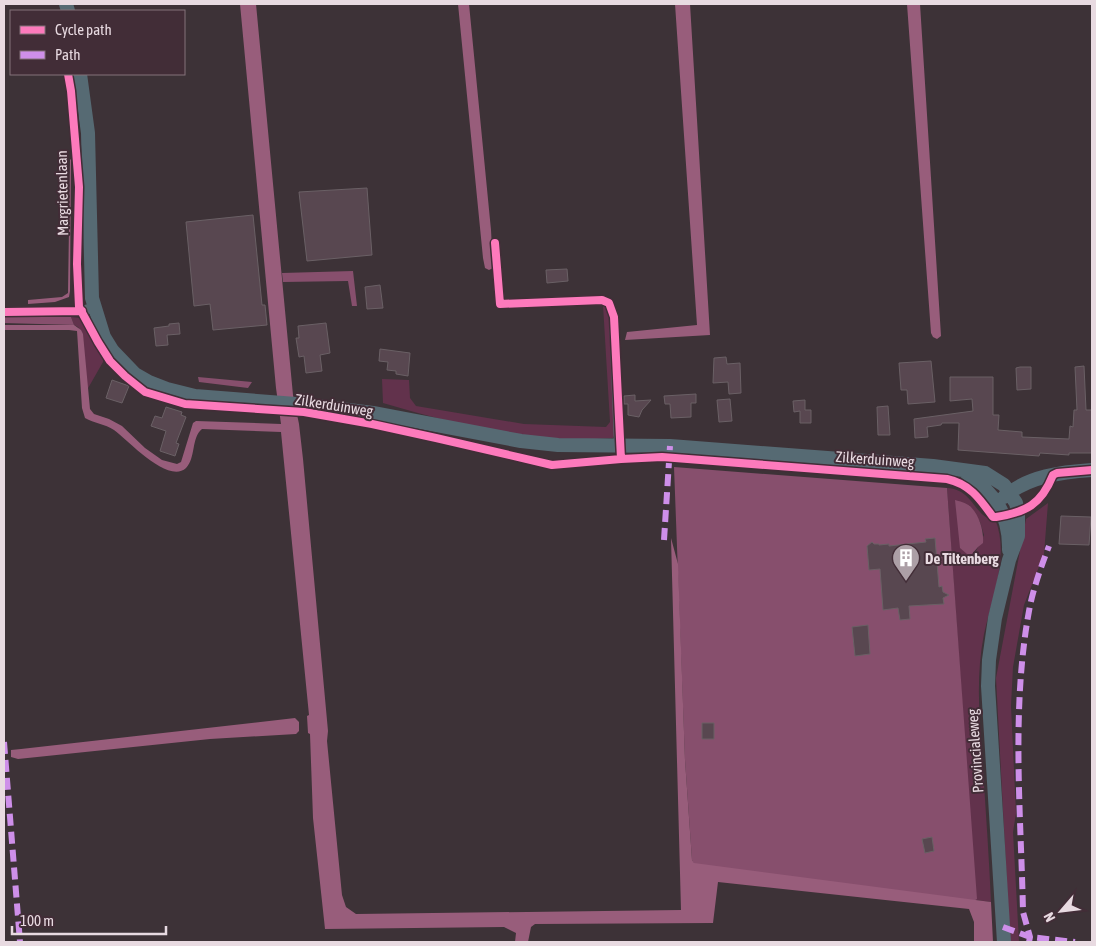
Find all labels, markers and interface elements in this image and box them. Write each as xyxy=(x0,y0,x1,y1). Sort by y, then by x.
legend xyxy=(10,10,185,75)
text: Cycle path xyxy=(55,21,112,38)
text: Path xyxy=(55,46,81,63)
street label: Margrietenlaan xyxy=(53,150,71,236)
street label: Zilkerduinweg xyxy=(294,390,375,420)
street label: Zilkerduinweg xyxy=(835,448,915,470)
building icon: De Tiltenberg xyxy=(891,543,921,582)
place label: De Tiltenberg xyxy=(925,550,999,567)
street label: Provincialeweg xyxy=(964,708,986,794)
north arrow xyxy=(1036,886,1086,936)
scale bar xyxy=(12,904,166,936)
text: N xyxy=(1041,910,1059,925)
text: 100 m xyxy=(20,912,54,929)

